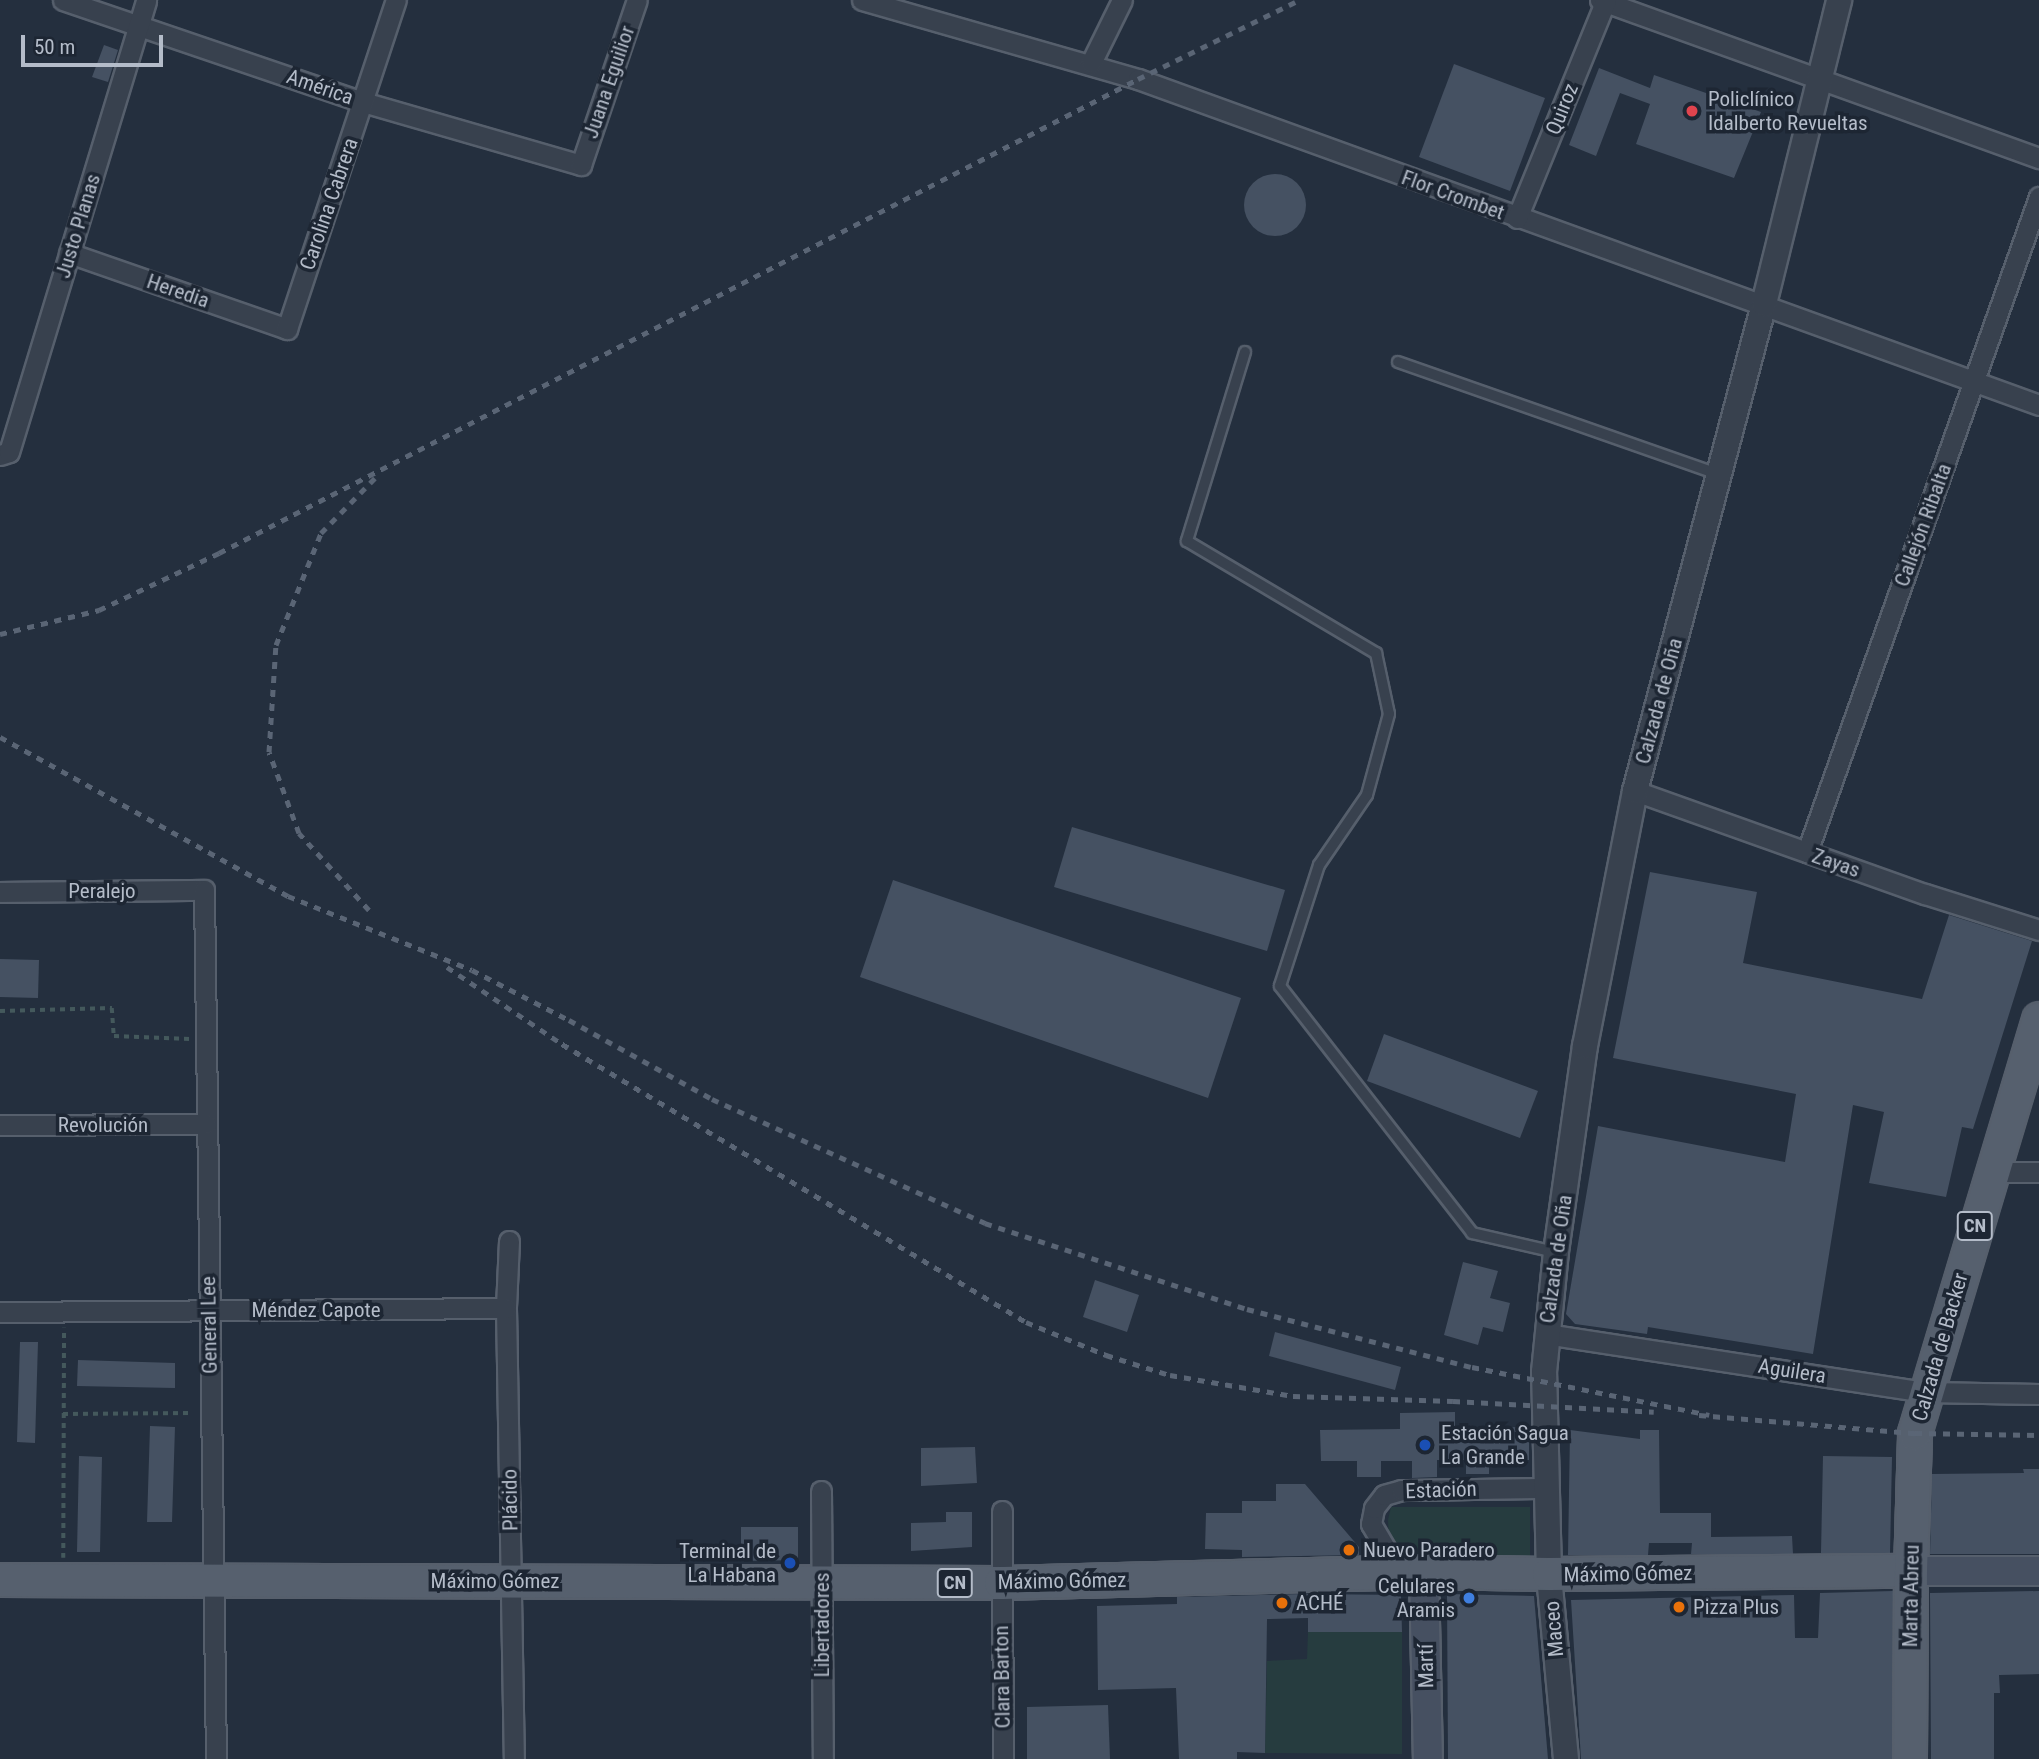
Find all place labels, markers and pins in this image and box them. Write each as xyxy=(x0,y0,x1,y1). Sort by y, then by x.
place label: Policlínico Idalberto Revueltas xyxy=(1708,86,1868,136)
marker: Policlínico Idalberto Revueltas xyxy=(1682,101,1702,121)
place label: Estación Sagua La Grande xyxy=(1441,1420,1569,1470)
marker: Estación Sagua La Grande xyxy=(1415,1435,1435,1455)
place label: Nuevo Paradero xyxy=(1363,1537,1495,1563)
place label: Terminal de La Habana xyxy=(679,1538,776,1588)
marker: Nuevo Paradero xyxy=(1341,1542,1357,1558)
marker: Terminal de La Habana xyxy=(782,1555,798,1571)
place label: Celulares Aramis xyxy=(1378,1573,1455,1623)
place label: ACHÉ xyxy=(1296,1590,1343,1616)
marker: Celulares Aramis xyxy=(1461,1590,1477,1606)
place label: Pizza Plus xyxy=(1693,1594,1779,1620)
marker: ACHÉ xyxy=(1274,1595,1290,1611)
marker: Pizza Plus xyxy=(1671,1599,1687,1615)

